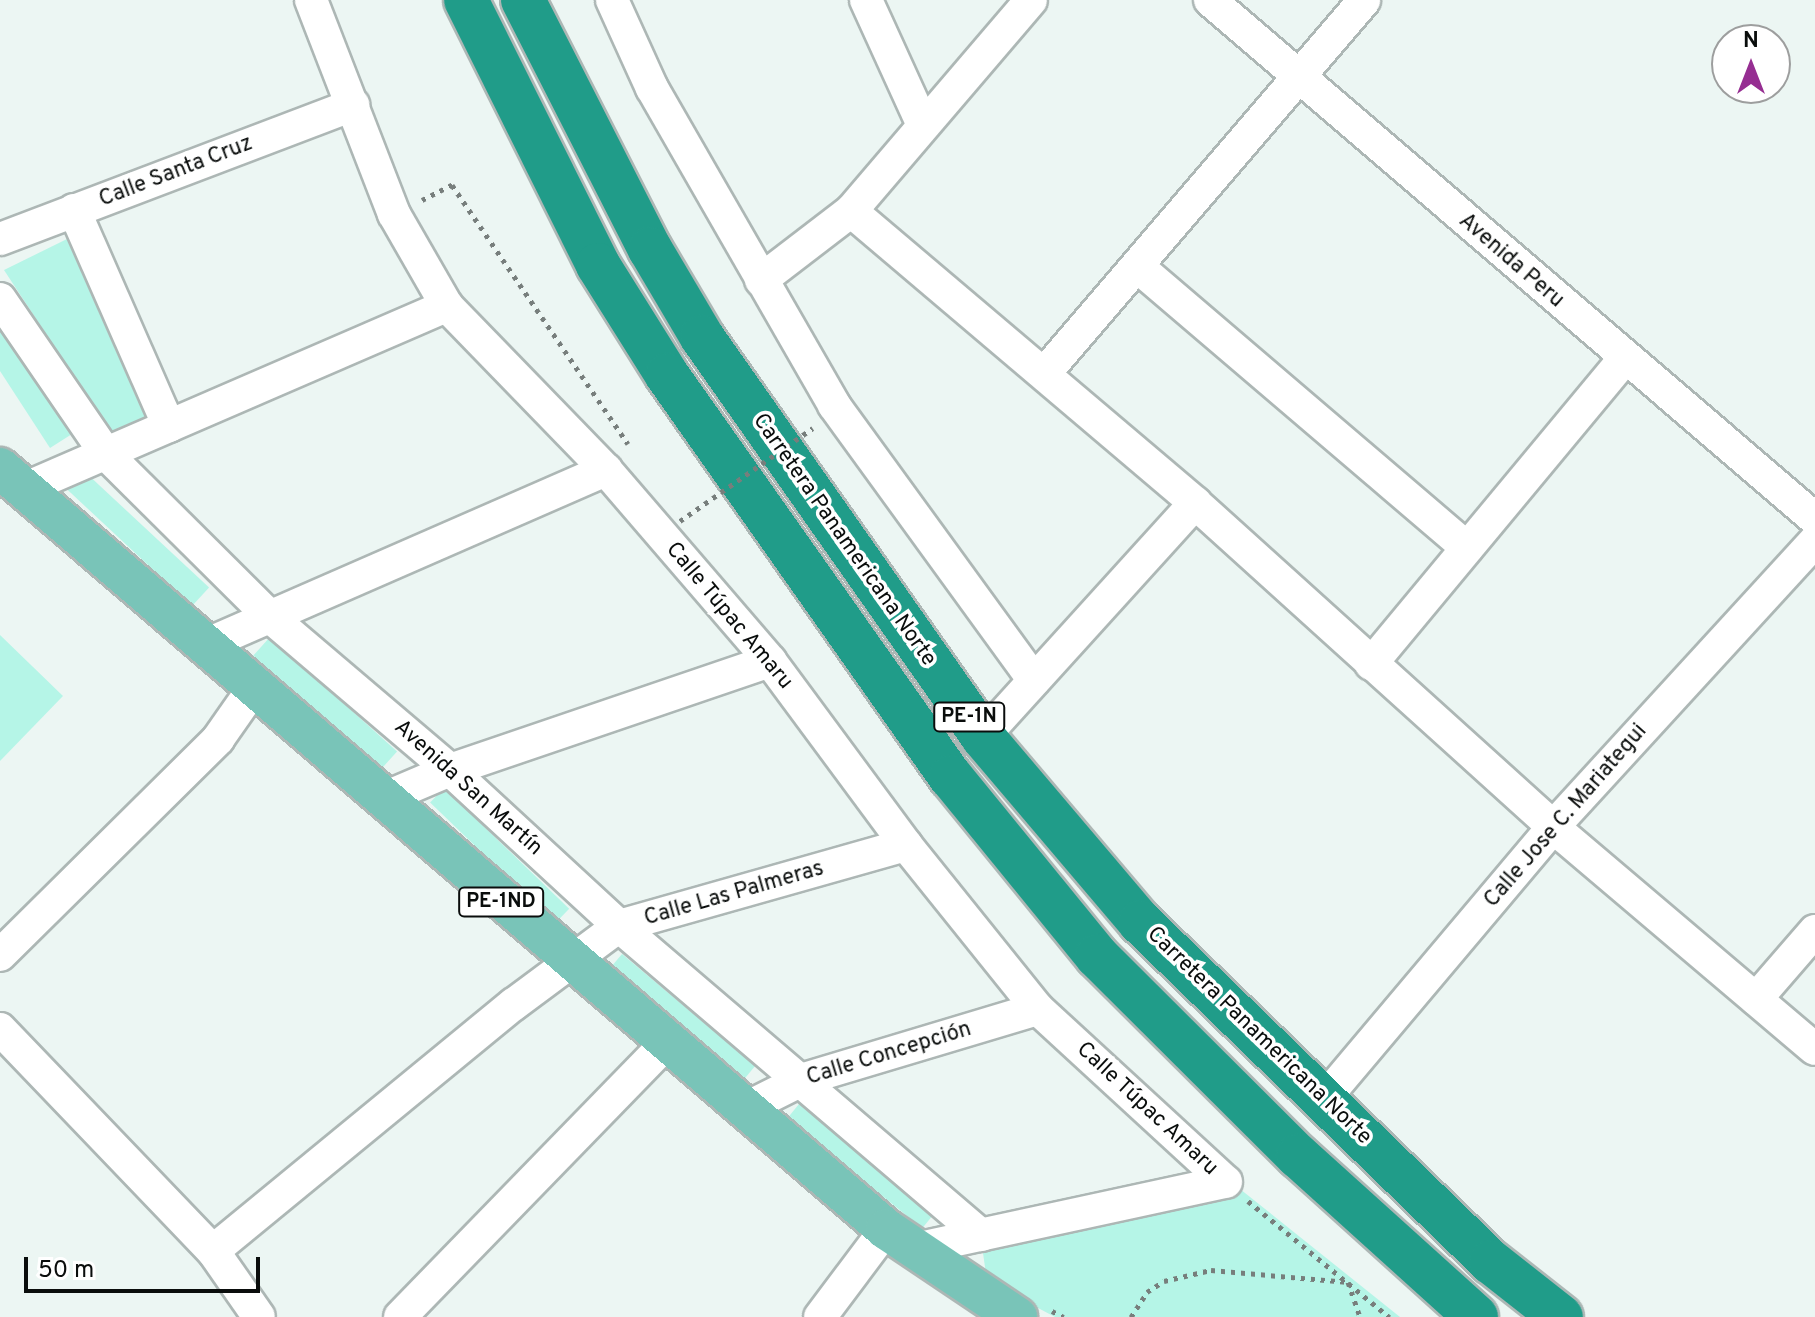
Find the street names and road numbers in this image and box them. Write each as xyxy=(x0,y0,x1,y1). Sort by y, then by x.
street label: Calle Santa Cruz xyxy=(95,131,257,213)
street label: Avenida Peru xyxy=(1453,208,1569,314)
street label: Carretera Panamericana Norte xyxy=(746,409,942,671)
street label: Calle Túpac Amaru xyxy=(659,536,799,696)
road number: PE-1N xyxy=(933,701,1005,733)
street label: Avenida San Martín xyxy=(388,714,548,862)
street label: Calle Jose C. Mariategui xyxy=(1479,719,1653,913)
street label: Calle Las Palmeras xyxy=(641,856,827,932)
road number: PE-1ND xyxy=(457,886,545,918)
street label: Carretera Panamericana Norte xyxy=(1141,921,1377,1151)
street label: Calle Concepción xyxy=(803,1016,975,1092)
street label: Calle Túpac Amaru xyxy=(1070,1036,1224,1182)

